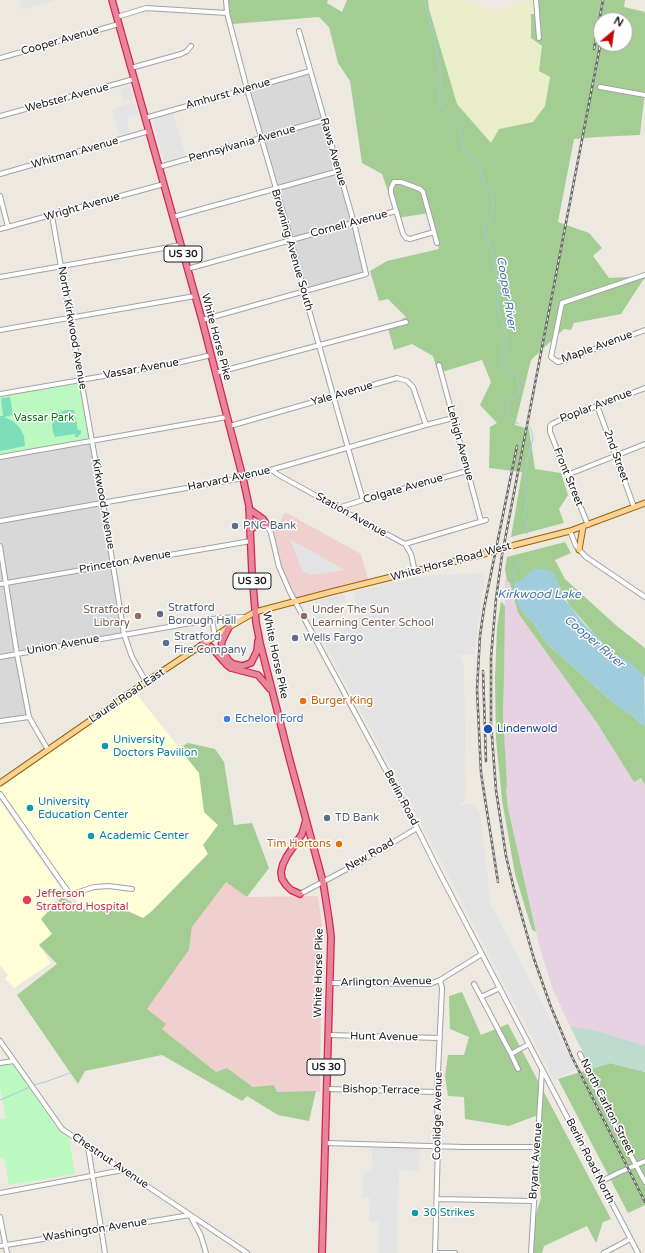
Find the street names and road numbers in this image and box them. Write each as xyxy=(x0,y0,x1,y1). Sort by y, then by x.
street label: Cooper Avenue xyxy=(20,24,100,58)
street label: Amhurst Avenue xyxy=(184,76,272,112)
street label: Webster Avenue xyxy=(24,81,110,115)
street label: Raws Avenue xyxy=(317,116,349,188)
street label: Pennsylvania Avenue xyxy=(187,122,297,166)
street label: Whitman Avenue xyxy=(30,134,120,172)
street label: Browning Avenue South xyxy=(268,188,316,312)
street label: Wright Avenue xyxy=(43,190,121,224)
street label: Cornell Avenue xyxy=(309,207,389,241)
road number: US 30 xyxy=(164,246,202,262)
street label: North Kirkwood Avenue xyxy=(55,265,89,391)
street label: White Horse Pike xyxy=(198,292,234,382)
street label: Maple Avenue xyxy=(560,328,634,366)
street label: Vassar Avenue xyxy=(102,356,180,382)
street label: Yale Avenue xyxy=(310,379,374,409)
street label: Poplar Avenue xyxy=(558,386,634,426)
street label: Lehigh Avenue xyxy=(444,404,476,482)
street label: 2nd Street xyxy=(600,428,632,484)
street label: Front Street xyxy=(550,446,586,508)
street label: Kirkwood Avenue xyxy=(89,458,117,550)
street label: Harvard Avenue xyxy=(187,464,271,494)
street label: Colgate Avenue xyxy=(362,471,444,507)
street label: Station Avenue xyxy=(313,490,389,540)
street label: White Horse Road West xyxy=(389,540,513,584)
street label: Princeton Avenue xyxy=(78,547,172,577)
road number: US 30 xyxy=(233,573,271,589)
street label: White Horse Pike xyxy=(259,610,291,700)
street label: Union Avenue xyxy=(26,632,100,658)
street label: Laurel Road East xyxy=(87,666,167,726)
street label: Berlin Road xyxy=(381,768,421,828)
street label: New Road xyxy=(343,836,397,874)
street label: White Horse Pike xyxy=(312,928,326,1018)
street label: Arlington Avenue xyxy=(340,975,432,989)
street label: Hunt Avenue xyxy=(350,1030,418,1044)
street label: North Carlton Street xyxy=(577,1057,637,1157)
road number: US 30 xyxy=(307,1059,345,1075)
street label: Coolidge Avenue xyxy=(431,1072,445,1160)
street label: Bishop Terrace xyxy=(342,1083,420,1097)
street label: Berlin Road North xyxy=(563,1116,617,1206)
street label: Bryant Avenue xyxy=(527,1122,545,1200)
street label: Chestnut Avenue xyxy=(69,1130,151,1192)
street label: Washington Avenue xyxy=(42,1215,148,1245)

